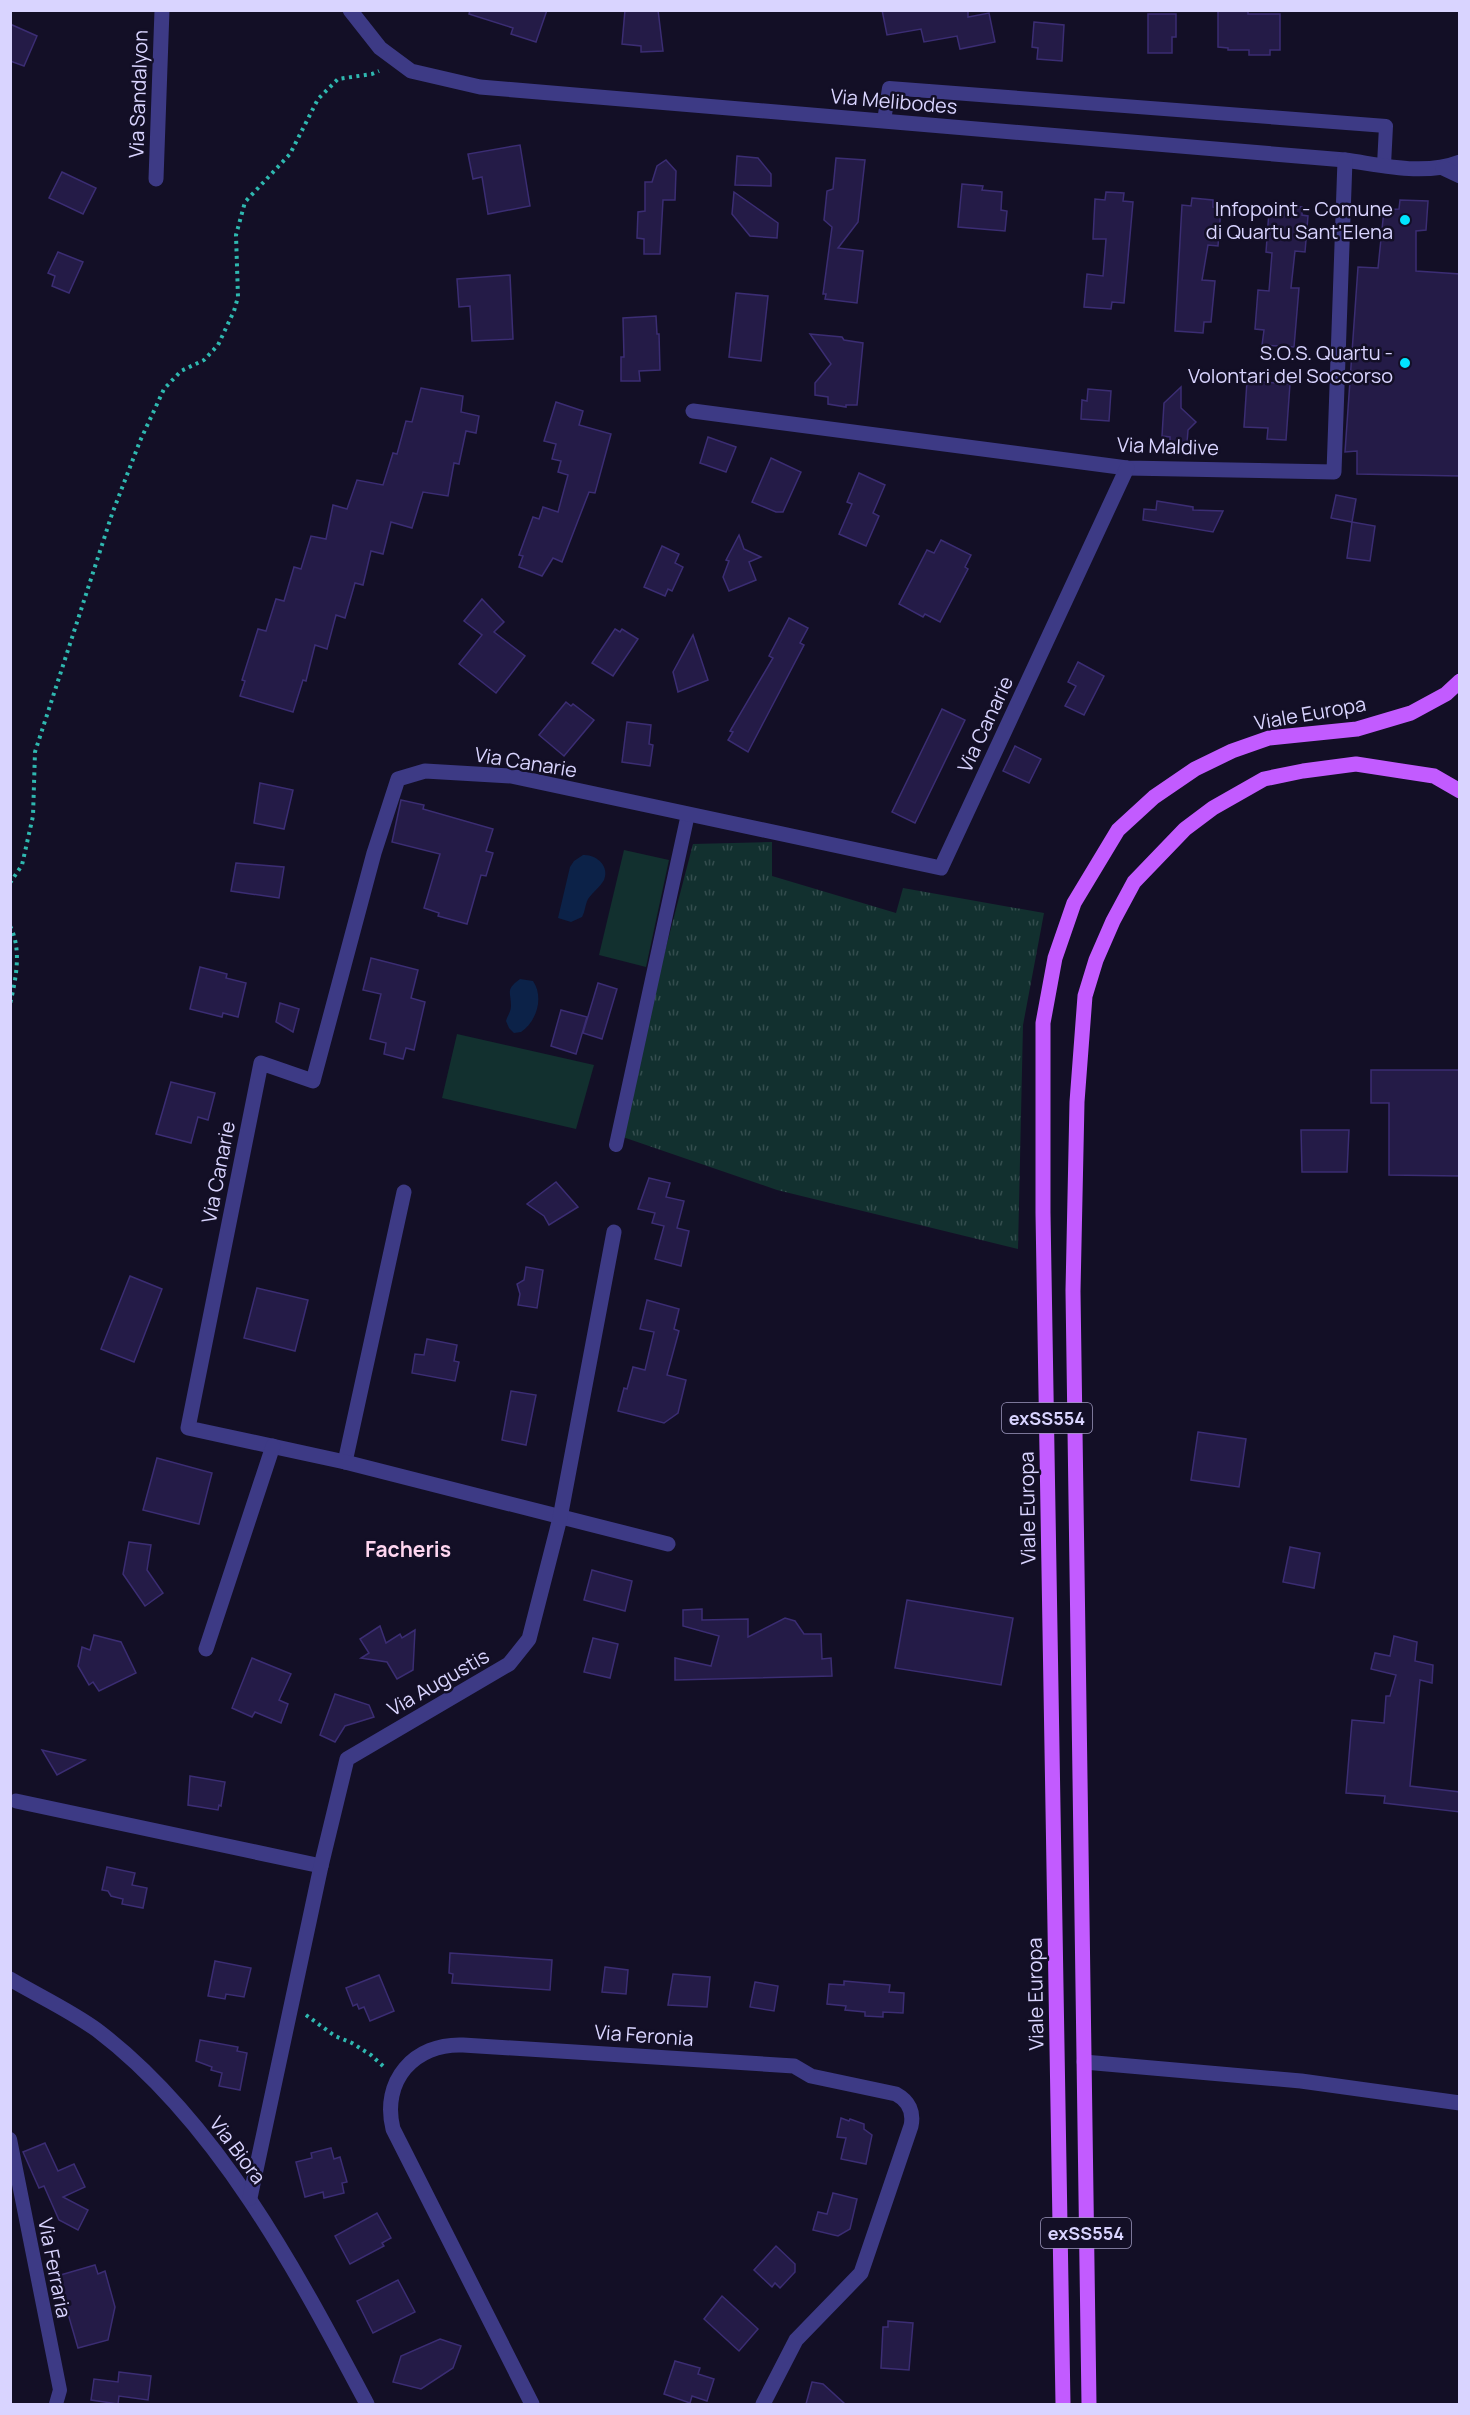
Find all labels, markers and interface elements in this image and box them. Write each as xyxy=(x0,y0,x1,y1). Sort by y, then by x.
street label: Via Sandalyon xyxy=(122,29,154,159)
street label: Via Melibodes xyxy=(830,82,958,120)
place label: Infopoint - Comune di Quartu Sant'Elena xyxy=(1206,195,1393,245)
marker: Infopoint - Comune di Quartu Sant'Elena xyxy=(1398,213,1412,227)
place label: S.O.S. Quartu - Volontari del Soccorso xyxy=(1188,339,1393,389)
marker: S.O.S. Quartu - Volontari del Soccorso xyxy=(1398,356,1412,370)
street label: Via Maldive xyxy=(1117,431,1219,461)
street label: Via Canarie xyxy=(951,671,1019,777)
street label: Viale Europa xyxy=(1252,690,1368,736)
street label: Via Canarie xyxy=(473,741,579,783)
street label: Via Canarie xyxy=(195,1119,241,1225)
road number: exSS554 xyxy=(1002,1403,1092,1433)
street label: Viale Europa xyxy=(1013,1451,1041,1565)
district label: Facheris xyxy=(365,1535,451,1563)
street label: Via Augustis xyxy=(382,1642,494,1722)
street label: Viale Europa xyxy=(1021,1937,1049,2051)
street label: Via Feronia xyxy=(593,2018,695,2052)
street label: Via Biora xyxy=(204,2111,272,2189)
street label: Via Ferraria xyxy=(32,2216,78,2320)
road number: exSS554 xyxy=(1041,2218,1131,2248)

